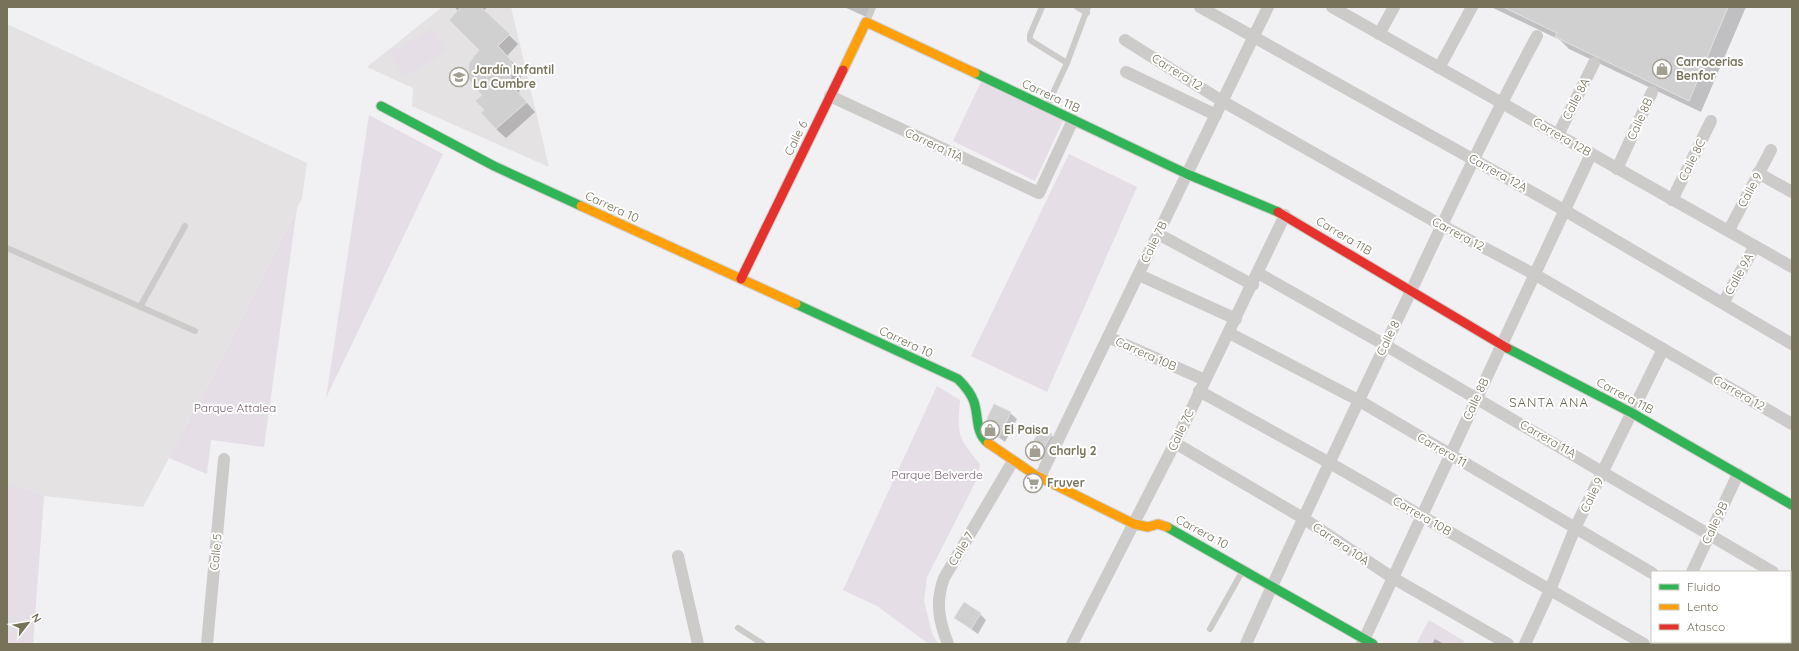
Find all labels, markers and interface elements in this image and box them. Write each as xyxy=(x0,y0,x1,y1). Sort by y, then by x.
street label: Carrera 12 xyxy=(1149,50,1206,93)
place label: Carrocerias Benfor xyxy=(1676,54,1744,83)
shop icon: Carrocerias Benfor xyxy=(1651,58,1673,80)
place label: Jardín Infantil La Cumbre xyxy=(473,62,554,91)
school or university icon: Jardín Infantil La Cumbre xyxy=(448,66,470,88)
street label: Calle 8A xyxy=(1559,75,1593,122)
street label: Carrera 11B xyxy=(1020,76,1083,116)
street label: Calle 8B xyxy=(1624,95,1656,142)
street label: Carrera 12B xyxy=(1530,114,1594,159)
street label: Calle 6 xyxy=(781,117,811,158)
street label: Carrera 11A xyxy=(903,125,966,165)
street label: Calle 8C xyxy=(1675,136,1708,183)
street label: Carrera 12A xyxy=(1466,150,1530,195)
street label: Calle 9 xyxy=(1734,170,1765,210)
street label: Carrera 10 xyxy=(583,188,641,225)
street label: Carrera 11B xyxy=(1314,213,1375,258)
street label: Carrera 12 xyxy=(1430,214,1487,254)
street label: Calle 7B xyxy=(1137,218,1170,265)
street label: Calle 9A xyxy=(1721,250,1756,297)
street label: Calle 8 xyxy=(1373,318,1402,358)
street label: Carrera 10 xyxy=(877,323,935,360)
street label: Carrera 10B xyxy=(1113,333,1179,374)
street label: Carrera 12 xyxy=(1711,372,1768,413)
street label: Carrera 11B xyxy=(1594,374,1657,417)
street label: Calle 8B xyxy=(1459,375,1492,422)
district label: SANTA ANA xyxy=(1509,394,1589,410)
park label: Parque Attalea xyxy=(194,400,276,415)
street label: Calle 7C xyxy=(1164,406,1197,453)
street label: Carrera 11A xyxy=(1517,416,1579,461)
shop icon: El Paisa xyxy=(979,419,1001,441)
place label: El Paisa xyxy=(1004,422,1048,437)
street label: Carrera 11 xyxy=(1415,429,1470,470)
shop icon: Charly 2 xyxy=(1024,440,1046,462)
place label: Charly 2 xyxy=(1049,443,1097,458)
park label: Parque Belverde xyxy=(891,467,983,482)
supermarket icon: Fruver xyxy=(1022,472,1044,494)
street label: Calle 9 xyxy=(1577,474,1607,515)
place label: Fruver xyxy=(1047,475,1085,490)
street label: Carrera 10B xyxy=(1390,493,1454,538)
street label: Calle 9B xyxy=(1698,499,1731,546)
street label: Carrera 10 xyxy=(1173,511,1231,552)
street label: Carrera 10A xyxy=(1310,519,1373,568)
street label: Calle 7 xyxy=(945,529,976,568)
street label: Calle 5 xyxy=(206,533,225,571)
legend xyxy=(1651,571,1791,643)
text: Fluido xyxy=(1687,579,1720,594)
text: Lento xyxy=(1687,599,1718,614)
north arrow xyxy=(8,603,48,643)
text: N xyxy=(28,611,45,625)
text: Atasco xyxy=(1687,619,1725,634)

